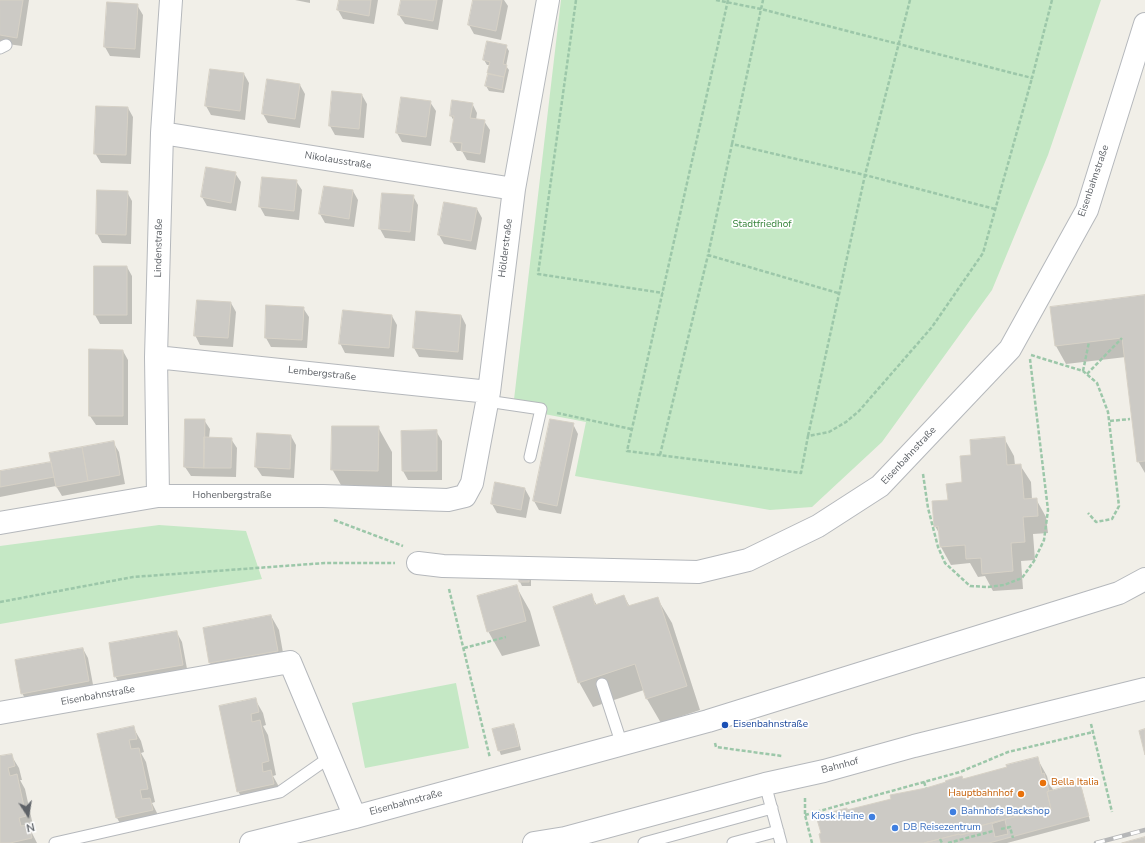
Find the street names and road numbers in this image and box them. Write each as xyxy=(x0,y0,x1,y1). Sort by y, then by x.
street label: Eisenbahnstraße xyxy=(1076,144,1112,218)
street label: Nikolausstraße xyxy=(304,150,372,172)
street label: Lindenstraße xyxy=(152,218,166,278)
street label: Hölderstraße xyxy=(496,218,516,278)
street label: Lembergstraße xyxy=(287,364,357,384)
street label: Eisenbahnstraße xyxy=(879,424,939,488)
street label: Hohenbergstraße xyxy=(193,490,271,502)
street label: Eisenbahnstraße xyxy=(60,684,136,708)
street label: Bahnhof xyxy=(820,755,860,777)
street label: Eisenbahnstraße xyxy=(368,787,444,819)

